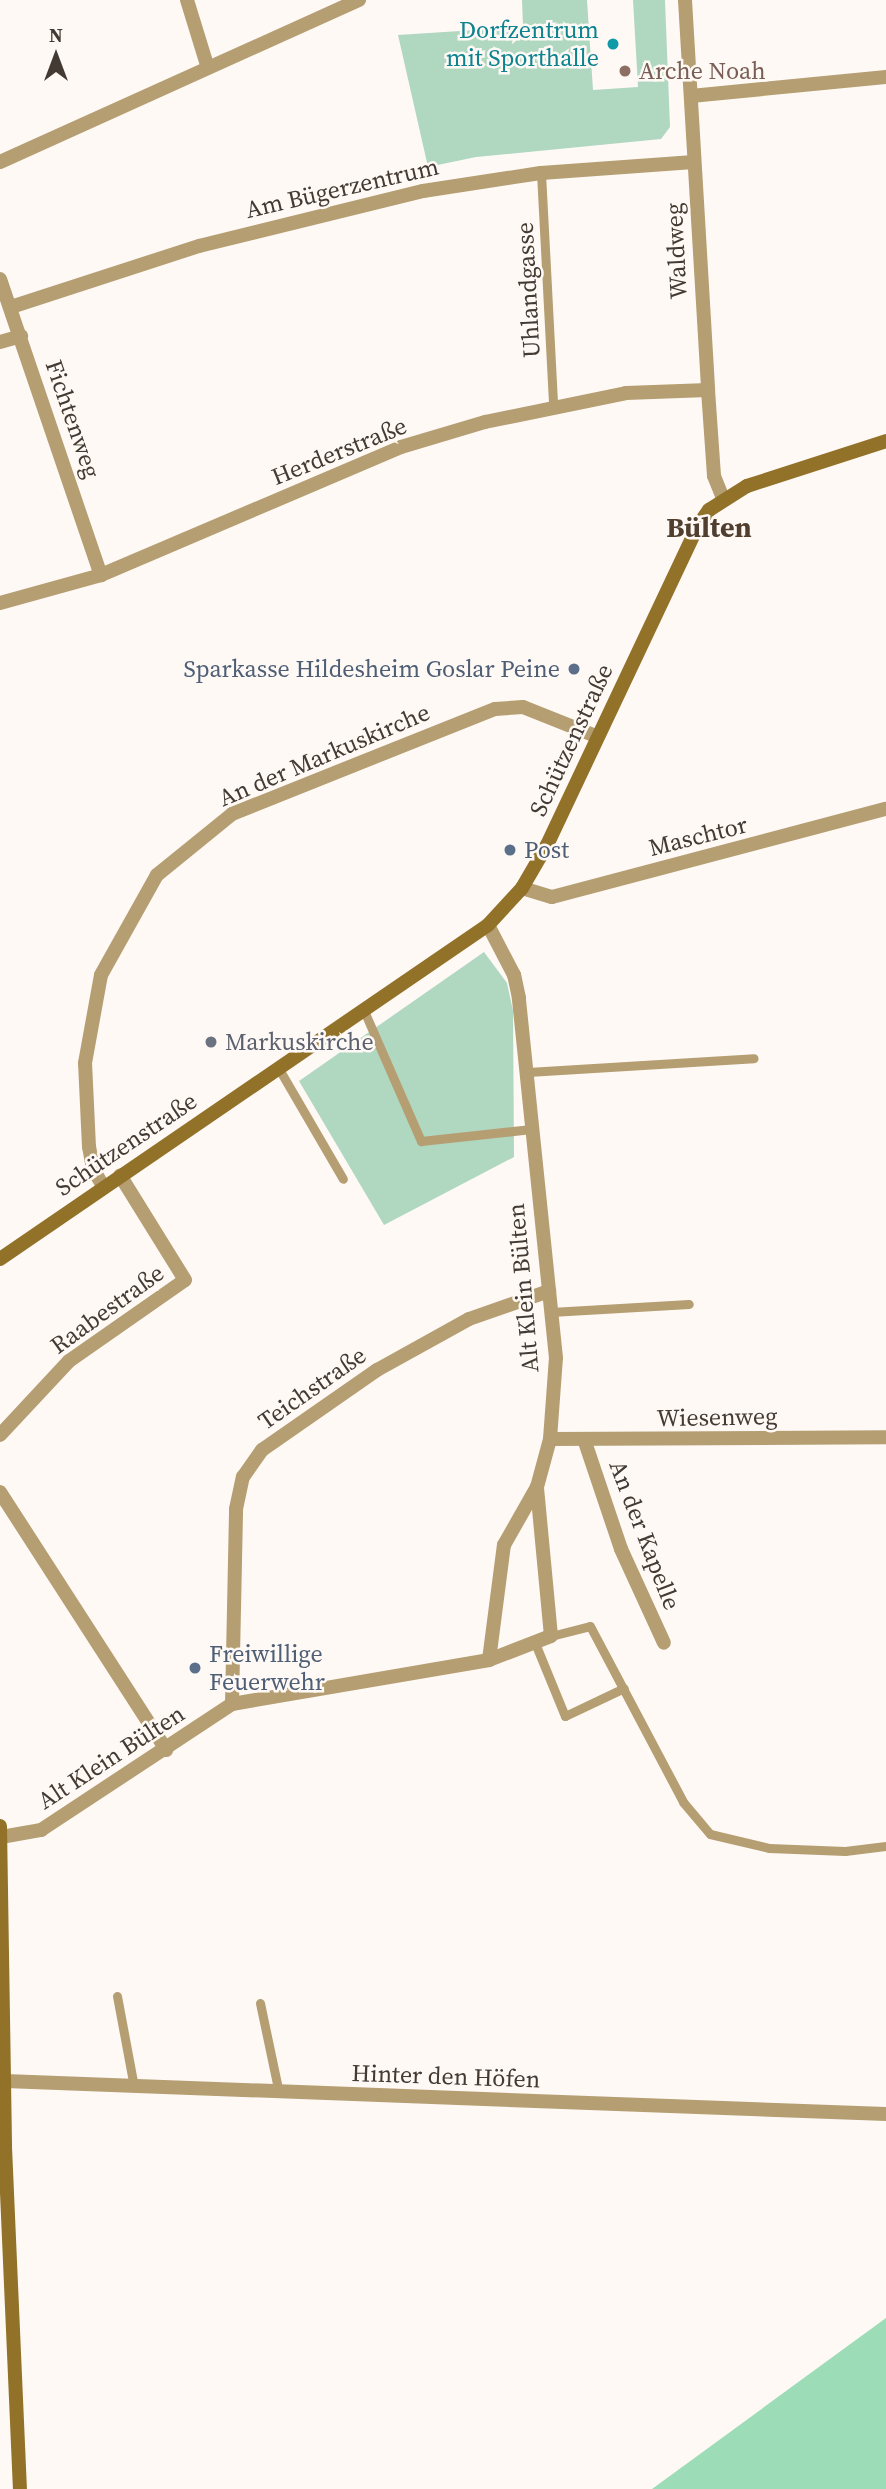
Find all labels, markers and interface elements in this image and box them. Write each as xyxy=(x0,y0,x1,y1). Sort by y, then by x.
place label: Dorfzentrum mit Sporthalle xyxy=(446,16,599,72)
north arrow xyxy=(21,21,91,91)
text: N xyxy=(49,22,63,48)
marker: Dorfzentrum mit Sporthalle xyxy=(605,36,621,52)
place label: Arche Noah xyxy=(639,57,766,85)
marker: Arche Noah xyxy=(617,63,633,79)
street label: Am Bügerzentrum xyxy=(243,152,441,224)
street label: Waldweg xyxy=(659,202,693,300)
street label: Uhlandgasse xyxy=(510,221,546,359)
street label: Fichtenweg xyxy=(39,356,107,482)
street label: Herderstraße xyxy=(267,411,411,491)
district label: Bülten xyxy=(666,510,752,544)
place label: Sparkasse Hildesheim Goslar Peine xyxy=(183,655,560,683)
street label: Schützenstraße xyxy=(523,659,619,821)
marker: Sparkasse Hildesheim Goslar Peine xyxy=(566,661,582,677)
street label: An der Markuskirche xyxy=(214,698,434,812)
street label: Maschtor xyxy=(646,810,750,862)
place label: Post xyxy=(524,836,569,864)
marker: Post xyxy=(502,842,518,858)
place label: Markuskirche xyxy=(225,1028,374,1056)
marker: Markuskirche xyxy=(203,1034,219,1050)
street label: Schützenstraße xyxy=(50,1086,202,1202)
street label: Alt Klein Bülten xyxy=(501,1202,545,1374)
street label: Raabestraße xyxy=(45,1258,169,1360)
street label: Teichstraße xyxy=(253,1340,371,1436)
street label: Wiesenweg xyxy=(656,1402,778,1432)
street label: An der Kapelle xyxy=(603,1456,687,1614)
place label: Freiwillige Feuerwehr xyxy=(209,1640,325,1696)
marker: Freiwillige Feuerwehr xyxy=(187,1660,203,1676)
street label: Alt Klein Bülten xyxy=(32,1699,190,1815)
street label: Hinter den Höfen xyxy=(351,2058,541,2094)

